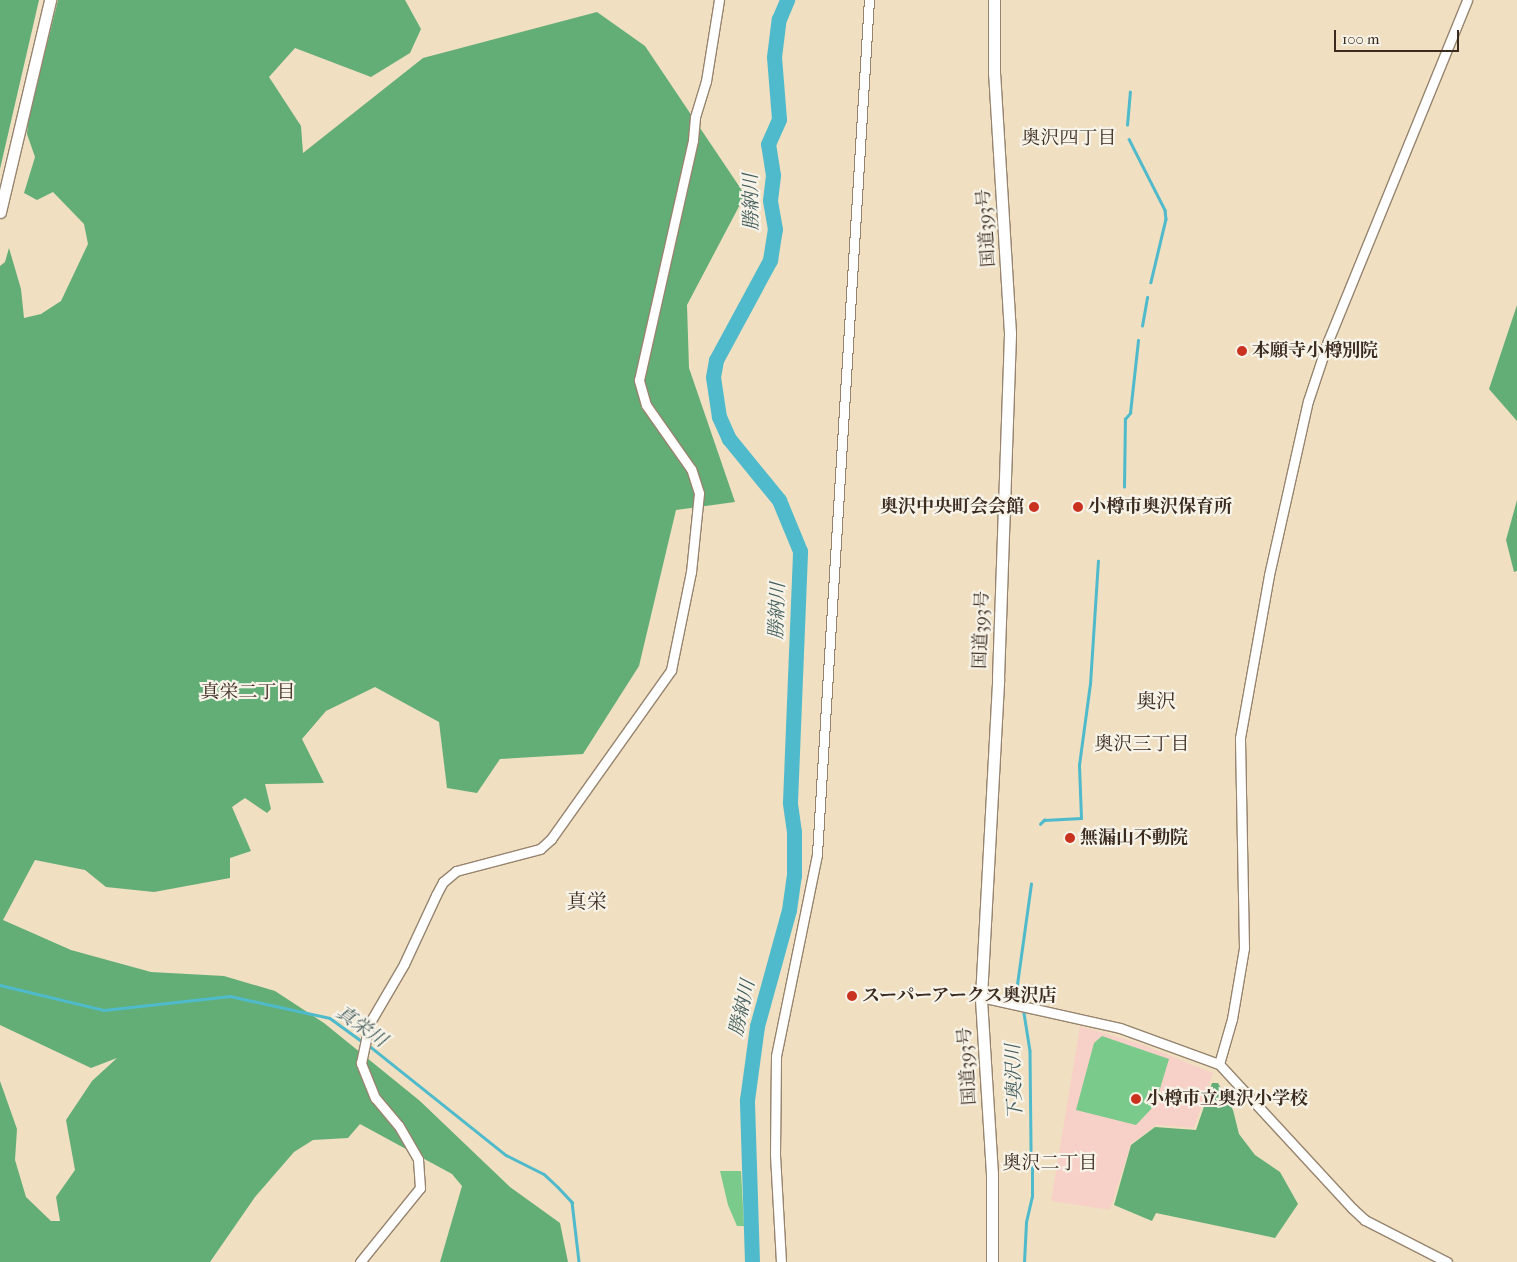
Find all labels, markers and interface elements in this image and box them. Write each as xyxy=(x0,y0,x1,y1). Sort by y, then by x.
scale bar xyxy=(1337,20,1462,52)
text: 100 m xyxy=(1342,30,1380,48)
district label: 奥沢四丁目 xyxy=(1022,128,1116,150)
water label: 勝納川 xyxy=(740,173,764,231)
street label: 国道393号 xyxy=(973,188,1001,268)
place label: 本願寺小樽別院 xyxy=(1252,340,1378,362)
marker: 本願寺小樽別院 xyxy=(1236,345,1248,357)
place label: 奥沢中央町会会館 xyxy=(880,496,1024,518)
place label: 小樽市奥沢保育所 xyxy=(1088,496,1232,518)
marker: 奥沢中央町会会館 xyxy=(1028,501,1040,513)
marker: 小樽市奥沢保育所 xyxy=(1072,501,1084,513)
water label: 勝納川 xyxy=(766,582,790,640)
street label: 国道393号 xyxy=(970,591,994,669)
district label: 真栄二丁目 xyxy=(201,682,295,704)
district label: 奥沢 xyxy=(1136,689,1176,713)
district label: 奥沢三丁目 xyxy=(1095,734,1189,756)
place label: 無漏山不動院 xyxy=(1080,827,1188,849)
marker: 無漏山不動院 xyxy=(1064,832,1076,844)
district label: 真栄 xyxy=(567,889,607,913)
water label: 勝納川 xyxy=(725,978,761,1038)
place label: スーパーアークス奥沢店 xyxy=(862,985,1059,1007)
marker: スーパーアークス奥沢店 xyxy=(846,990,858,1002)
water label: 真栄川 xyxy=(331,1001,391,1053)
street label: 国道393号 xyxy=(954,1026,982,1106)
water label: 下奥沢川 xyxy=(1002,1044,1028,1120)
place label: 小樽市立奥沢小学校 xyxy=(1146,1088,1308,1110)
marker: 小樽市立奥沢小学校 xyxy=(1130,1093,1142,1105)
district label: 奥沢二丁目 xyxy=(1003,1153,1097,1175)

